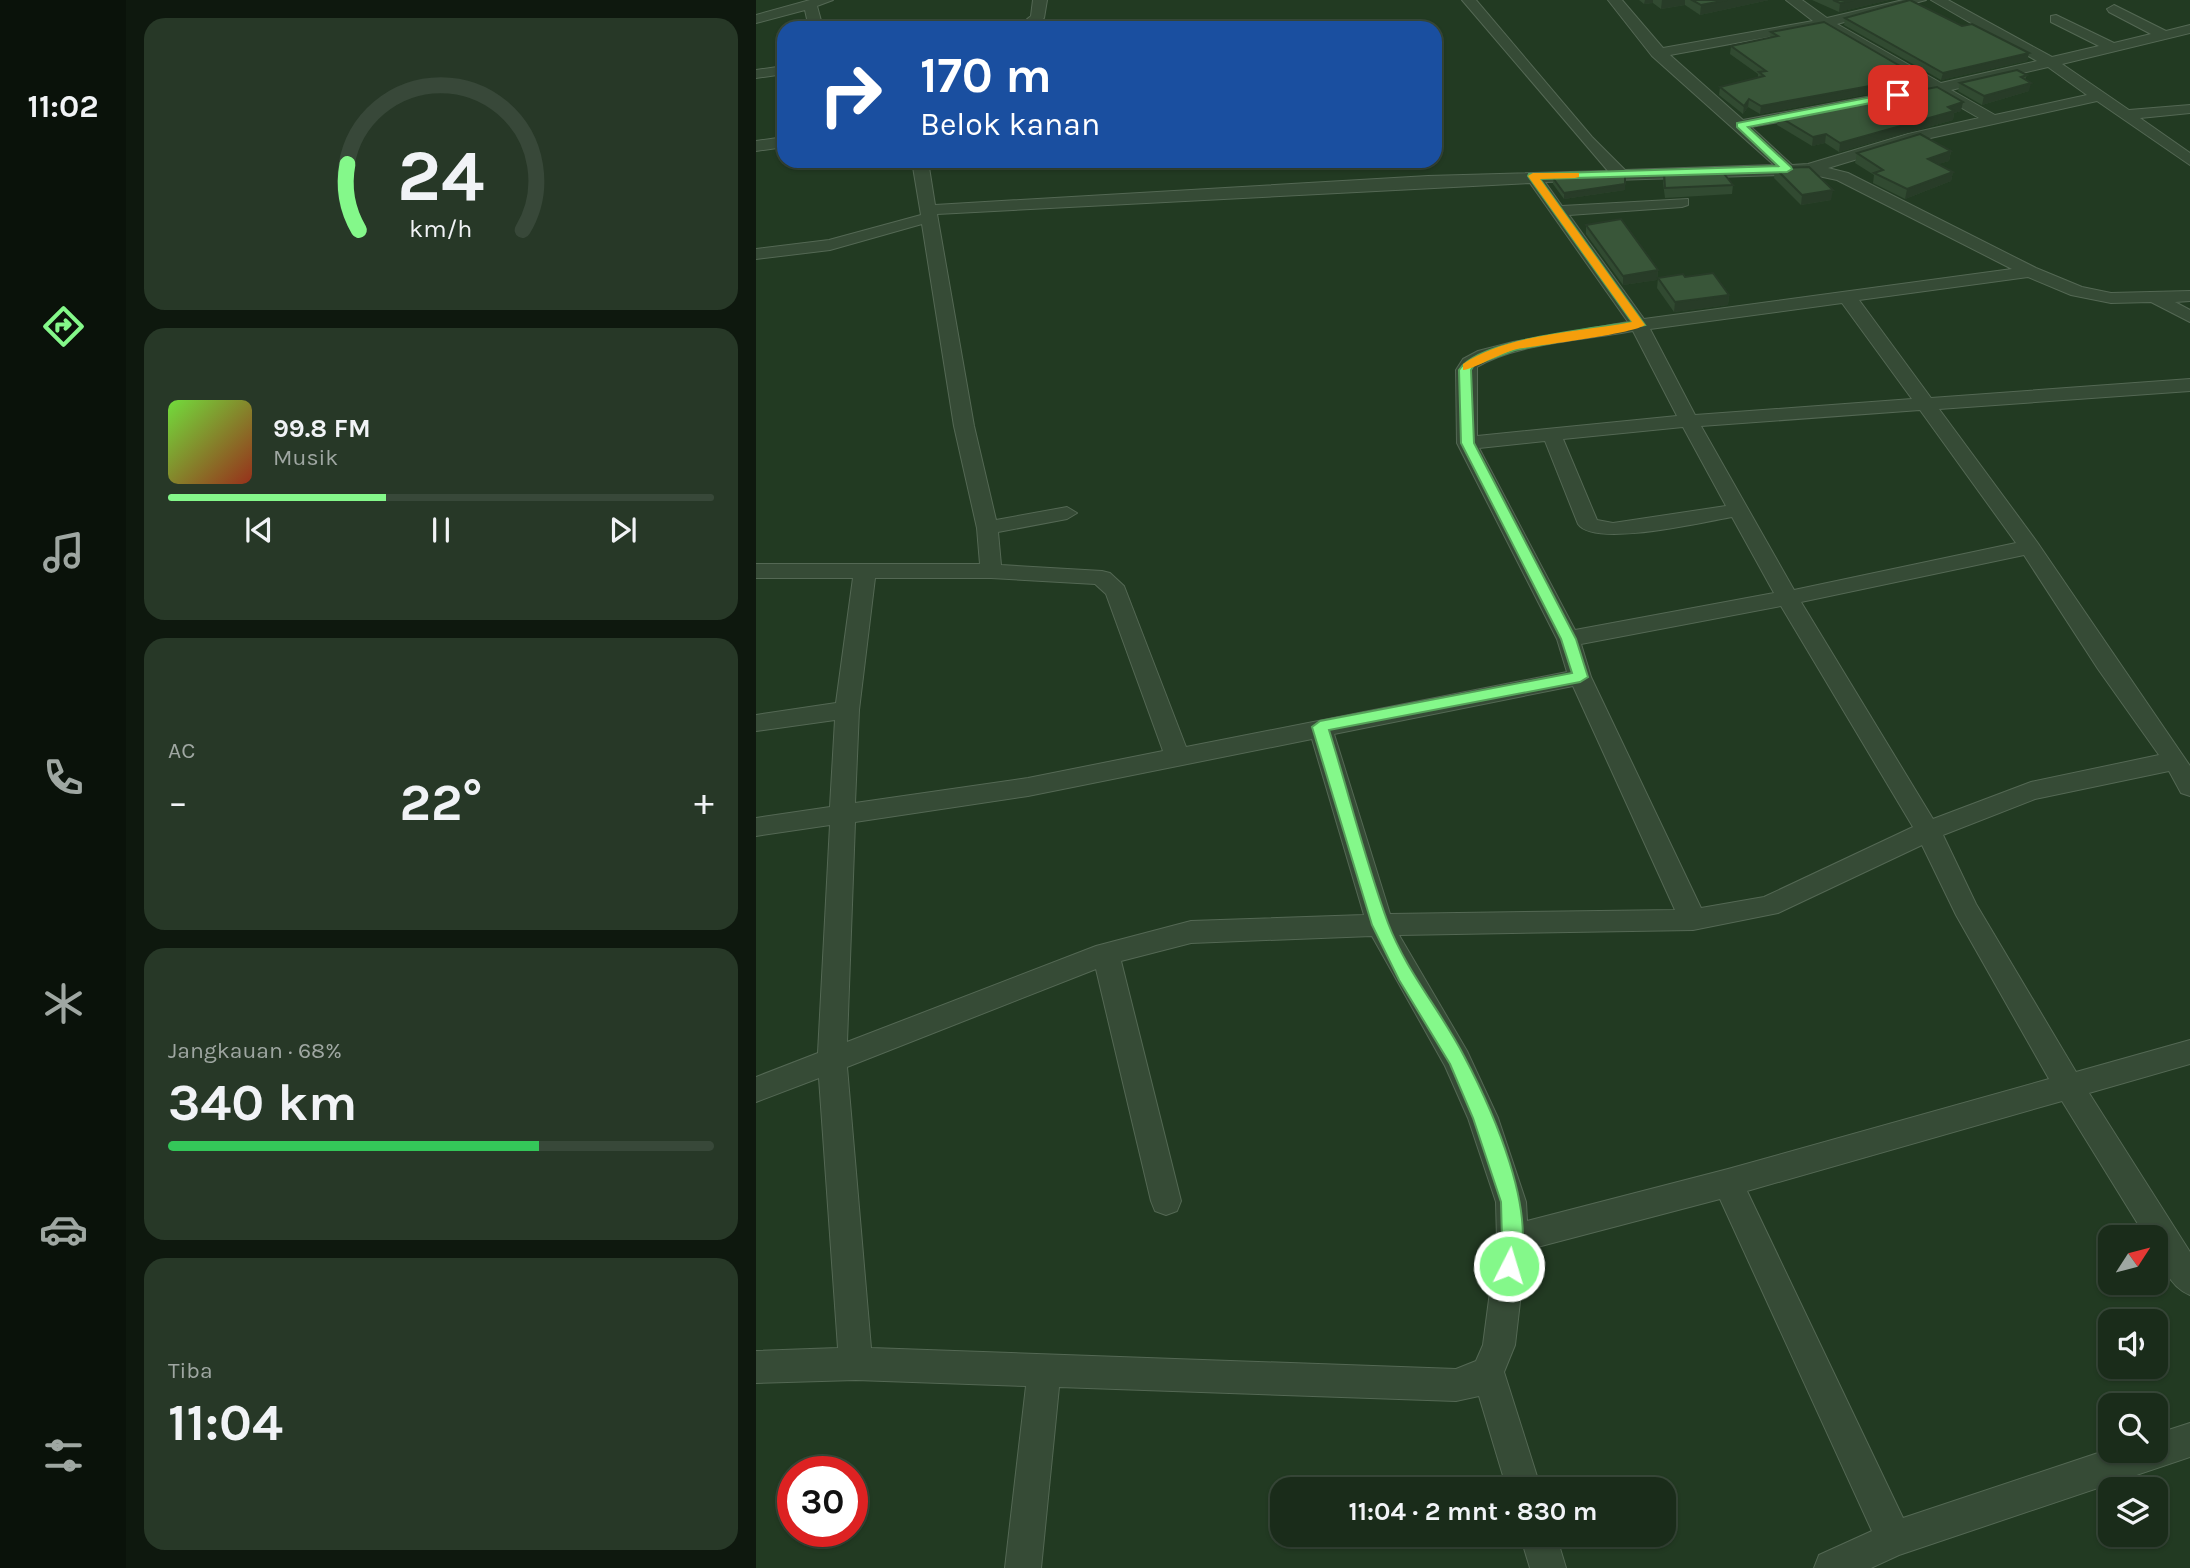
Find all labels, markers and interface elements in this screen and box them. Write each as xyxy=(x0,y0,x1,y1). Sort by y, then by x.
text: 170 m xyxy=(920,47,1052,104)
icon: right xyxy=(805,49,896,140)
pin xyxy=(1868,65,1928,125)
icon: arrive xyxy=(1879,76,1917,114)
text: 11:02 xyxy=(27,88,99,125)
text: Belok kanan xyxy=(920,106,1100,143)
text: 24 xyxy=(397,133,485,218)
text: km/h xyxy=(409,214,473,243)
icon: directions xyxy=(39,302,88,351)
text: 99.8 FM xyxy=(273,413,371,444)
text: Musik xyxy=(273,444,338,471)
icon: previous xyxy=(240,511,278,549)
icon: pause xyxy=(422,511,460,549)
icon: next xyxy=(604,511,642,549)
icon: music xyxy=(39,528,88,577)
text: AC xyxy=(168,737,195,764)
icon: phone xyxy=(39,753,88,802)
text: 22° xyxy=(399,772,483,833)
text: − xyxy=(168,780,188,825)
text: + xyxy=(694,780,714,825)
icon: climate xyxy=(39,979,88,1028)
text: Jangkauan · 68% xyxy=(168,1037,342,1064)
text: 340 km xyxy=(168,1072,357,1133)
icon: car xyxy=(39,1205,88,1254)
north arrow xyxy=(2098,1225,2168,1295)
map controls xyxy=(2098,1225,2168,1547)
position arrow xyxy=(1472,1229,1546,1303)
button: sound xyxy=(2098,1309,2168,1379)
text: Tiba xyxy=(168,1357,213,1384)
text: 11:04 xyxy=(168,1392,283,1453)
button: search xyxy=(2098,1393,2168,1463)
icon: filters xyxy=(39,1431,88,1480)
speed limit sign: 30 xyxy=(777,1456,868,1547)
button: layers xyxy=(2098,1477,2168,1547)
text: 11:04 · 2 mnt · 830 m xyxy=(1348,1496,1598,1527)

